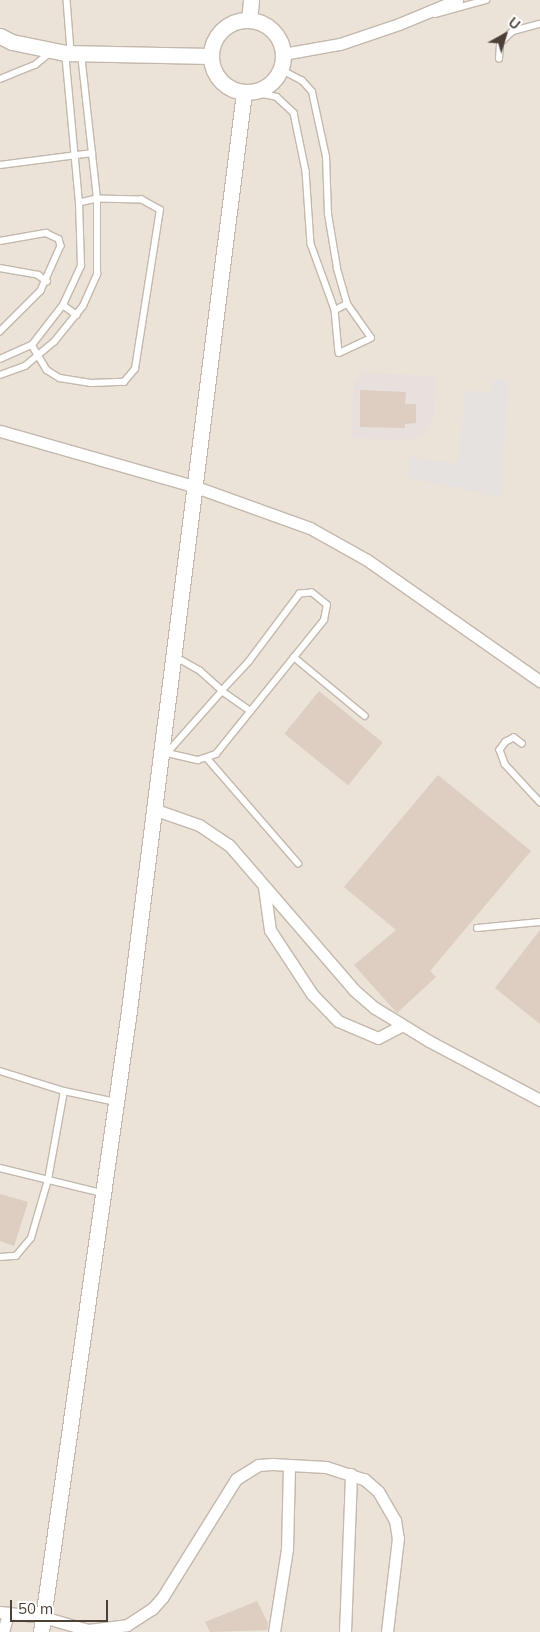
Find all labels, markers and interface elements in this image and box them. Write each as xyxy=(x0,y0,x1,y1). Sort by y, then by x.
north arrow xyxy=(480,10,530,60)
text: U xyxy=(505,13,524,34)
scale bar xyxy=(12,1590,110,1622)
text: 50 m xyxy=(18,1599,53,1618)

